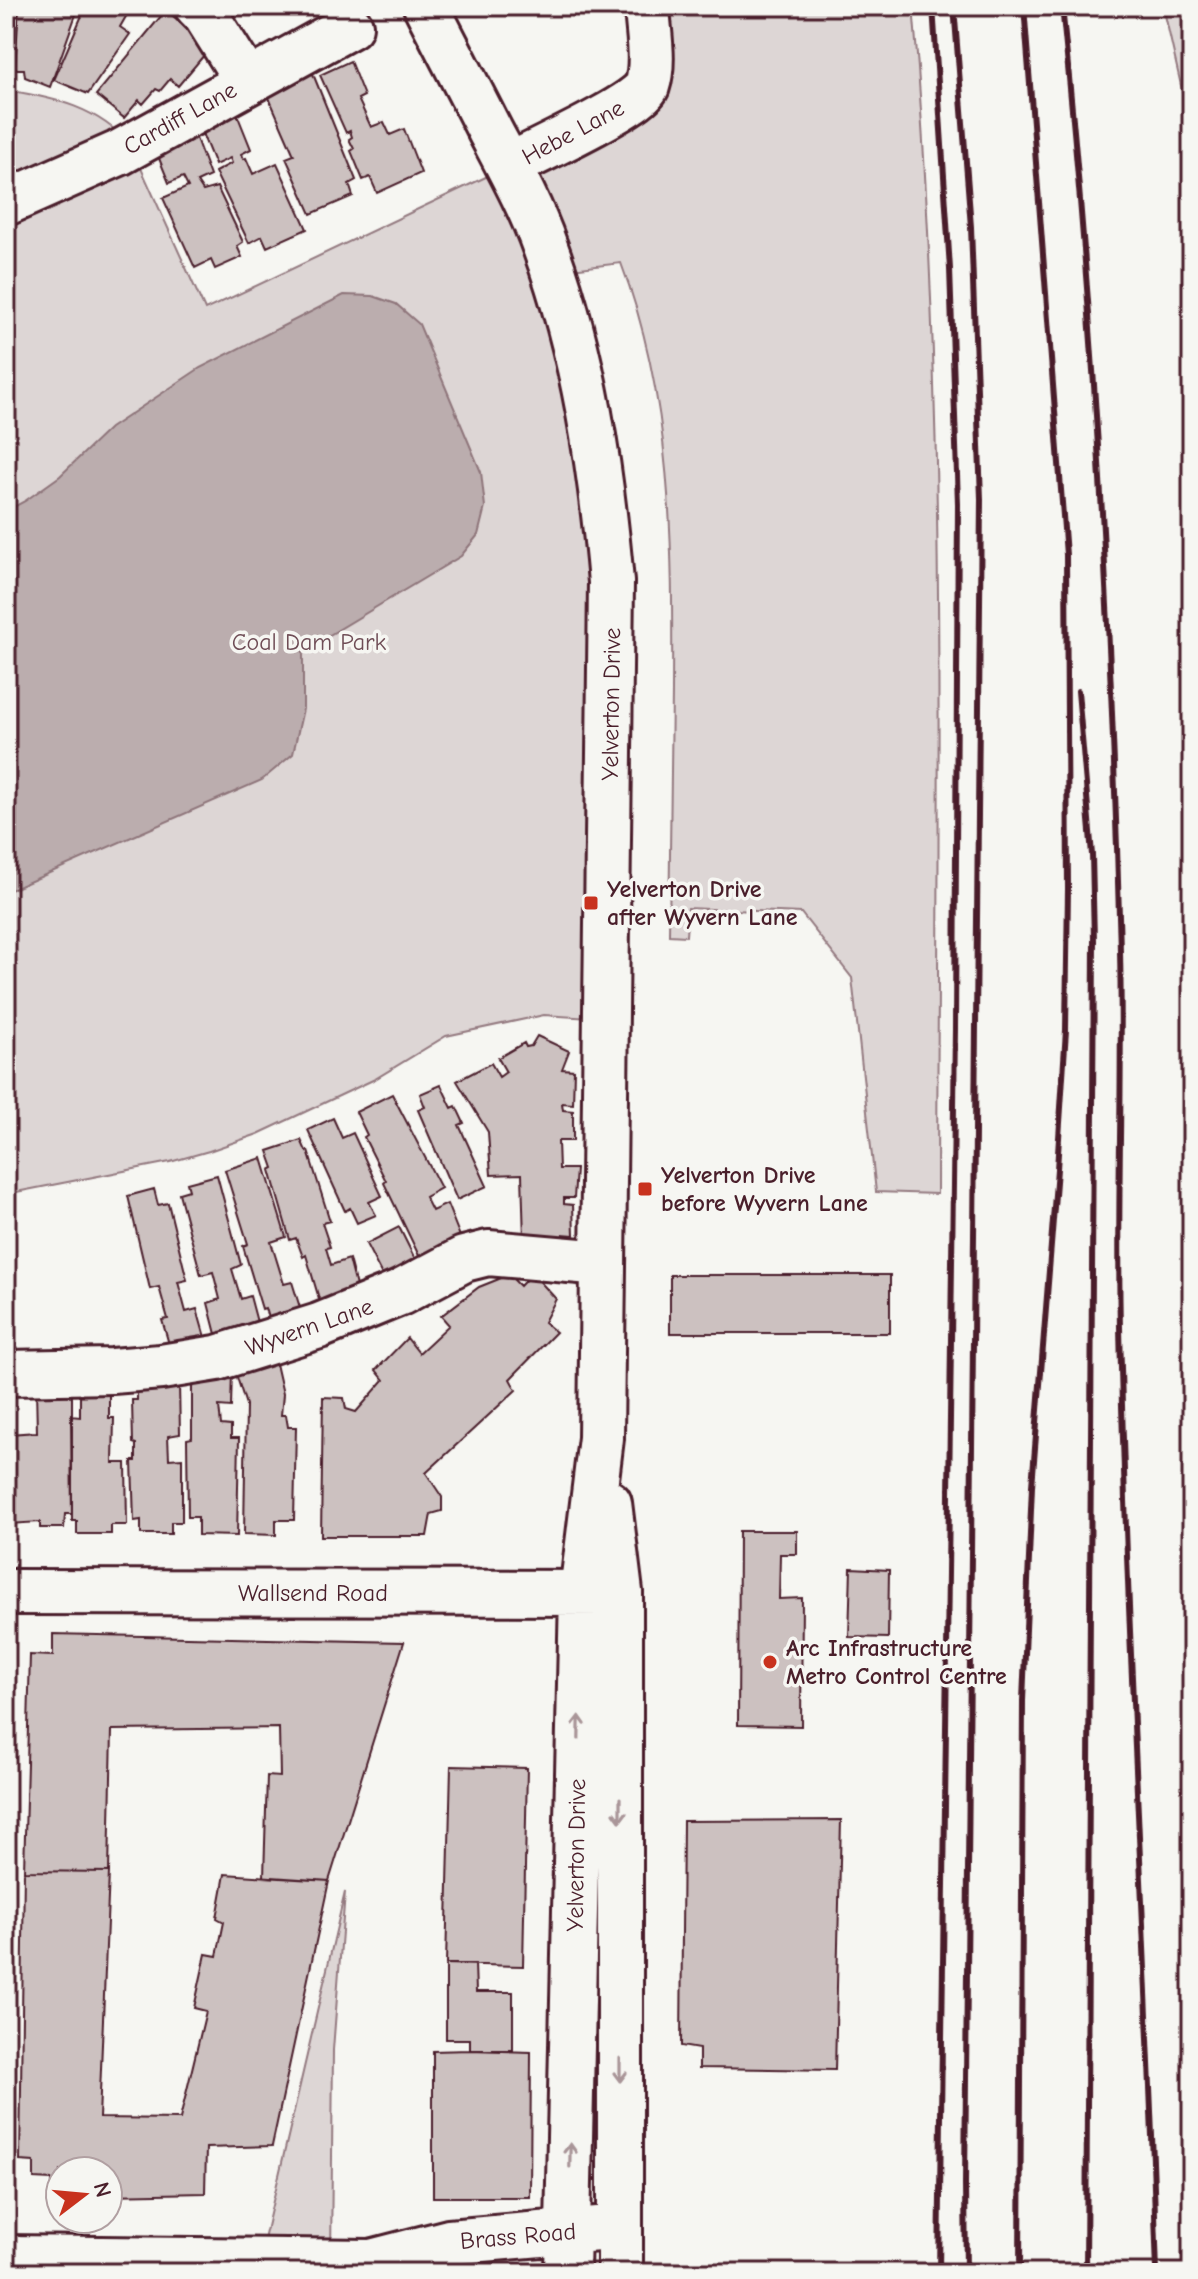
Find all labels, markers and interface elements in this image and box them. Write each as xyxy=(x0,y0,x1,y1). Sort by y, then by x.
street label: Cardiff Lane xyxy=(119,76,241,160)
street label: Hebe Lane xyxy=(517,93,629,171)
street label: Yelverton Drive xyxy=(596,627,626,781)
park label: Coal Dam Park xyxy=(232,628,387,656)
place label: Yelverton Drive after Wyvern Lane xyxy=(607,875,798,931)
marker: Yelverton Drive after Wyvern Lane xyxy=(582,894,600,912)
place label: Yelverton Drive before Wyvern Lane xyxy=(661,1161,868,1217)
marker: Yelverton Drive before Wyvern Lane xyxy=(636,1180,654,1198)
street label: Wyvern Lane xyxy=(241,1292,377,1362)
street label: Wallsend Road xyxy=(238,1579,388,1607)
place label: Arc Infrastructure Metro Control Centre xyxy=(786,1634,1007,1690)
marker: Arc Infrastructure Metro Control Centre xyxy=(761,1653,779,1671)
one-way arrow xyxy=(571,1714,587,1741)
street label: Yelverton Drive xyxy=(561,1778,591,1932)
one-way arrow xyxy=(612,1796,628,1823)
one-way arrow xyxy=(612,2056,628,2083)
one-way arrow xyxy=(562,2142,578,2169)
north arrow xyxy=(44,2155,124,2235)
text: N xyxy=(88,2179,117,2200)
street label: Brass Road xyxy=(459,2217,577,2255)

